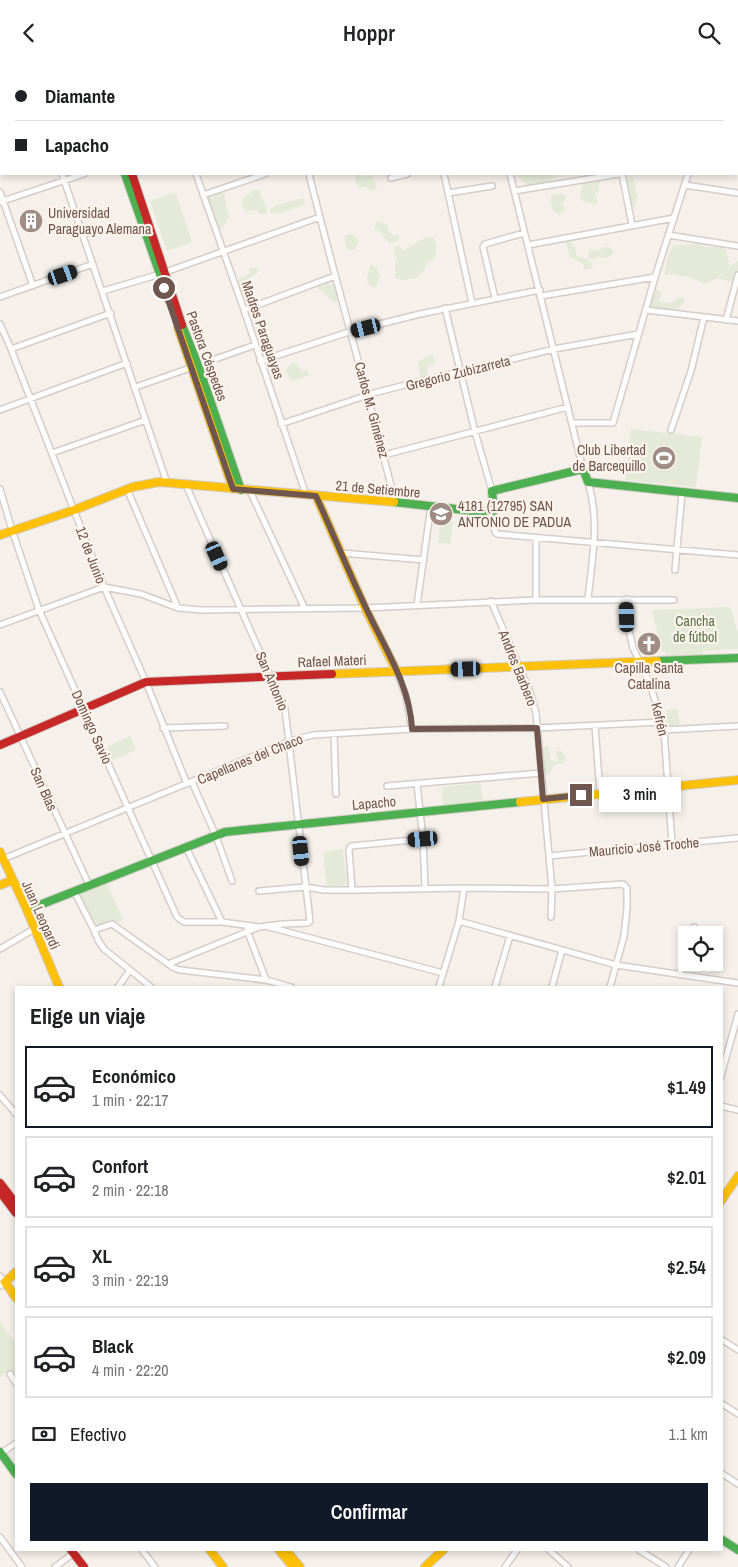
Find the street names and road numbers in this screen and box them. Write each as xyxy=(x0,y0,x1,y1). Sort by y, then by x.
street label: Madres Paraguayas xyxy=(238,279,288,382)
street label: Pastora Céspedes xyxy=(182,309,232,404)
street label: Gregorio Zubizarreta xyxy=(404,351,513,395)
street label: Carlos M. Giménez xyxy=(351,360,394,460)
street label: 21 de Setiembre xyxy=(335,476,421,502)
street label: 12 de Junio xyxy=(72,524,110,586)
street label: Andres Barbero xyxy=(494,626,541,709)
street label: San Antonio xyxy=(251,649,293,713)
street label: Rafael Materi xyxy=(297,651,367,671)
street label: Domingo Savio xyxy=(68,687,116,767)
street label: Kefrén xyxy=(647,700,673,738)
street label: Capellanes del Chaco xyxy=(195,730,305,788)
street label: San Blas xyxy=(26,764,62,814)
street label: Lapacho xyxy=(351,792,397,814)
street label: Mauricio José Troche xyxy=(588,833,700,861)
street label: Juan Leopardi xyxy=(18,878,64,952)

